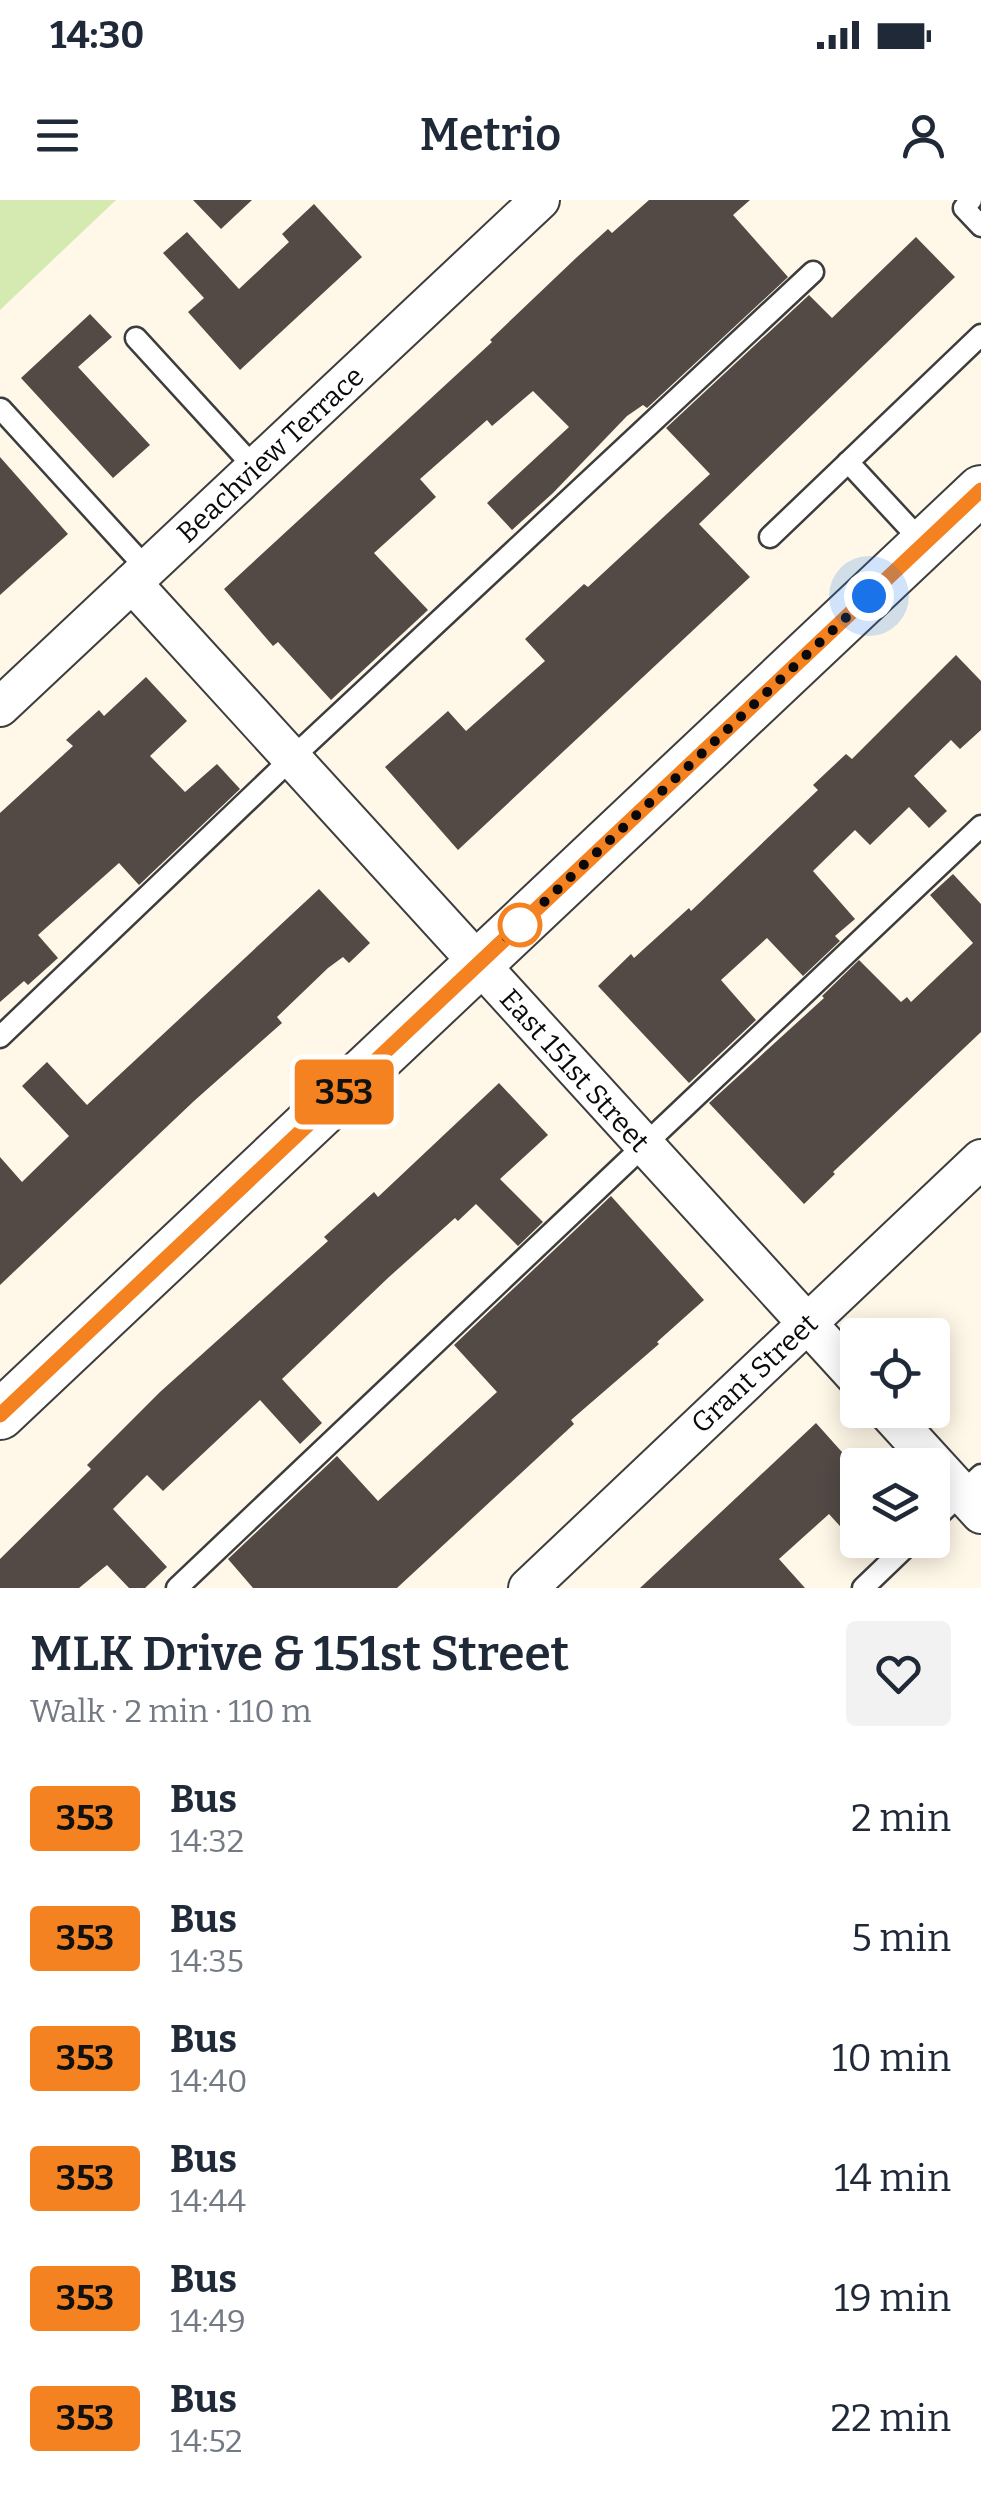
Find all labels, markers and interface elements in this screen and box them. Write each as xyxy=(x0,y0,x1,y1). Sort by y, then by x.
text: 14:30 xyxy=(50,12,144,58)
icon: menu xyxy=(30,108,85,163)
text: Metrio xyxy=(420,108,561,162)
icon: person xyxy=(896,108,951,163)
street label: Beachview Terrace xyxy=(170,359,370,549)
your location xyxy=(844,571,894,621)
unlabelled marker xyxy=(499,904,541,946)
street label: East 151st Street xyxy=(493,982,656,1158)
line badge: 353 xyxy=(286,1060,402,1124)
text: 353 xyxy=(315,1071,373,1113)
street label: Grant Street xyxy=(685,1307,824,1440)
map controls xyxy=(840,1318,950,1558)
button: locate xyxy=(840,1318,950,1428)
button: layers xyxy=(840,1448,950,1558)
button: heart xyxy=(846,1621,951,1726)
text: MLK Drive & 151st Street xyxy=(30,1625,569,1683)
text: Walk · 2 min · 110 m xyxy=(30,1692,312,1730)
text: Bus xyxy=(170,1776,237,1822)
text: 2 min xyxy=(851,1795,951,1841)
text: 353 xyxy=(56,1797,114,1839)
text: 14:32 xyxy=(170,1822,244,1860)
text: Bus xyxy=(170,1896,237,1942)
text: 5 min xyxy=(851,1915,951,1961)
text: 353 xyxy=(56,1917,114,1959)
text: 14:35 xyxy=(170,1942,244,1980)
text: Bus xyxy=(170,2016,237,2062)
text: 10 min xyxy=(832,2035,951,2081)
text: 353 xyxy=(56,2037,114,2079)
text: 14:40 xyxy=(170,2062,248,2100)
text: Bus xyxy=(170,2136,237,2182)
text: 14 min xyxy=(834,2155,951,2201)
text: 353 xyxy=(56,2157,114,2199)
text: 14:44 xyxy=(170,2182,246,2220)
text: Bus xyxy=(170,2256,237,2302)
text: 19 min xyxy=(834,2275,951,2321)
text: 353 xyxy=(56,2277,114,2319)
text: 14:49 xyxy=(170,2302,246,2340)
text: Bus xyxy=(170,2376,237,2422)
text: 22 min xyxy=(830,2395,951,2441)
text: 353 xyxy=(56,2397,114,2439)
text: 14:52 xyxy=(170,2422,242,2460)

